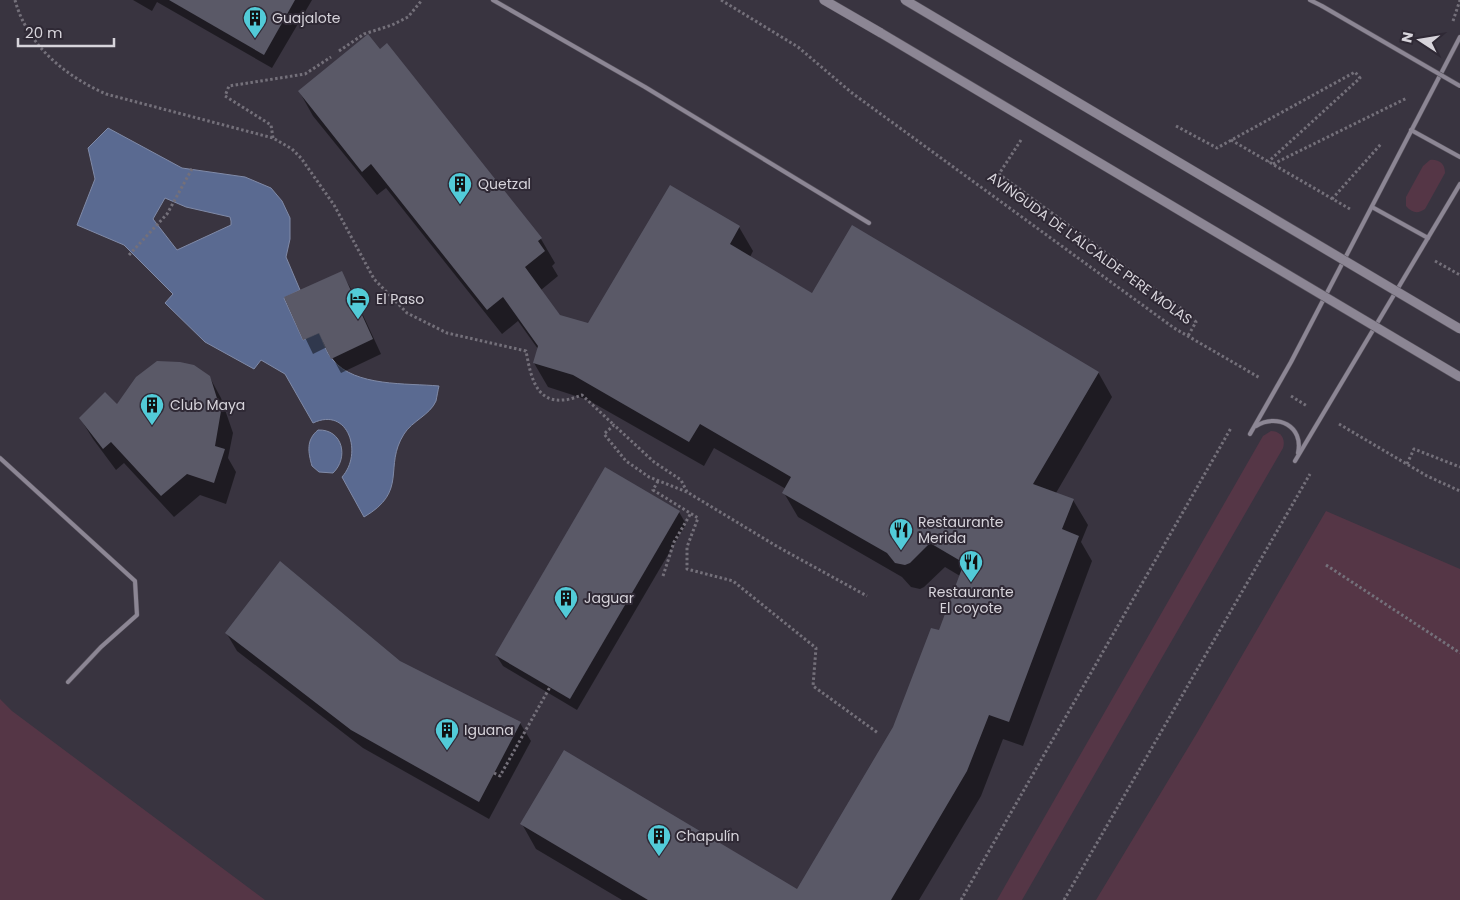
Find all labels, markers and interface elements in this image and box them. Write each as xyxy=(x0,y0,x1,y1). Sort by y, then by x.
building icon: Guajalote xyxy=(242,5,268,39)
place label: Guajalote xyxy=(272,8,341,28)
scale bar xyxy=(18,15,114,47)
north arrow xyxy=(1395,15,1445,65)
text: 20 m xyxy=(25,22,63,43)
text: N xyxy=(1396,30,1418,45)
street label: AVINGUDA DE L'ALCALDE PERE MOLAS xyxy=(983,167,1197,329)
building icon: Quetzal xyxy=(447,171,473,205)
place label: Quetzal xyxy=(478,174,531,194)
hotel icon: El Paso xyxy=(345,286,371,320)
place label: El Paso xyxy=(376,289,424,309)
building icon: Club Maya xyxy=(139,392,165,426)
place label: Club Maya xyxy=(170,395,245,415)
place label: Restaurante Merida xyxy=(918,512,1004,548)
restaurant icon: Restaurante Merida xyxy=(888,517,914,551)
restaurant icon: Restaurante El coyote xyxy=(958,549,984,583)
place label: Restaurante El coyote xyxy=(928,582,1014,618)
building icon: Jaguar xyxy=(553,585,579,619)
place label: Jaguar xyxy=(584,588,634,608)
building icon: Iguana xyxy=(434,717,460,751)
place label: Iguana xyxy=(464,720,514,740)
building icon: Chapulín xyxy=(646,823,672,857)
place label: Chapulín xyxy=(676,826,740,846)

